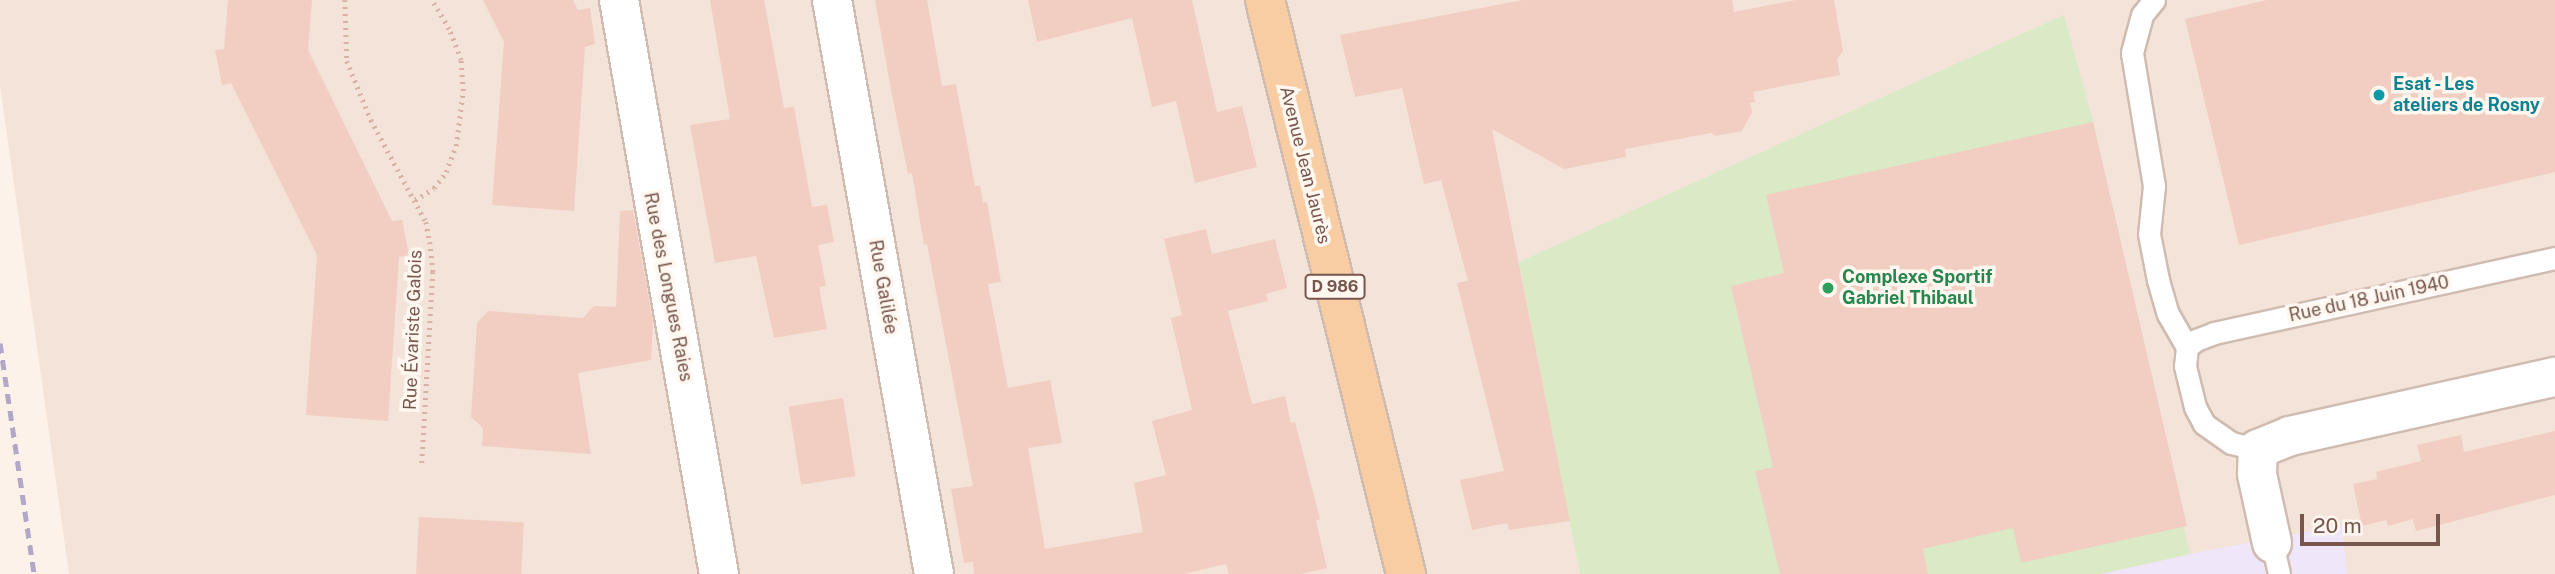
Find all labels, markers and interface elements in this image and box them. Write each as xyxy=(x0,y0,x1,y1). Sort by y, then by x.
place label: Esat - Les ateliers de Rosny xyxy=(2393,74,2540,116)
street label: Avenue Jean Jaurès xyxy=(1275,84,1335,246)
marker: Esat - Les ateliers de Rosny xyxy=(2371,87,2387,103)
street label: Rue des Longues Raies xyxy=(639,190,697,384)
street label: Rue Galilée xyxy=(864,238,902,336)
street label: Rue Évariste Galois xyxy=(399,249,427,411)
place label: Complexe Sportif Gabriel Thibaul xyxy=(1842,267,1992,310)
street label: Rue du 18 Juin 1940 xyxy=(2287,271,2451,327)
road number: D 986 xyxy=(1304,274,1366,300)
marker: Complexe Sportif Gabriel Thibaul xyxy=(1820,280,1836,296)
scale bar xyxy=(2303,500,2443,544)
text: 20 m xyxy=(2313,513,2362,538)

